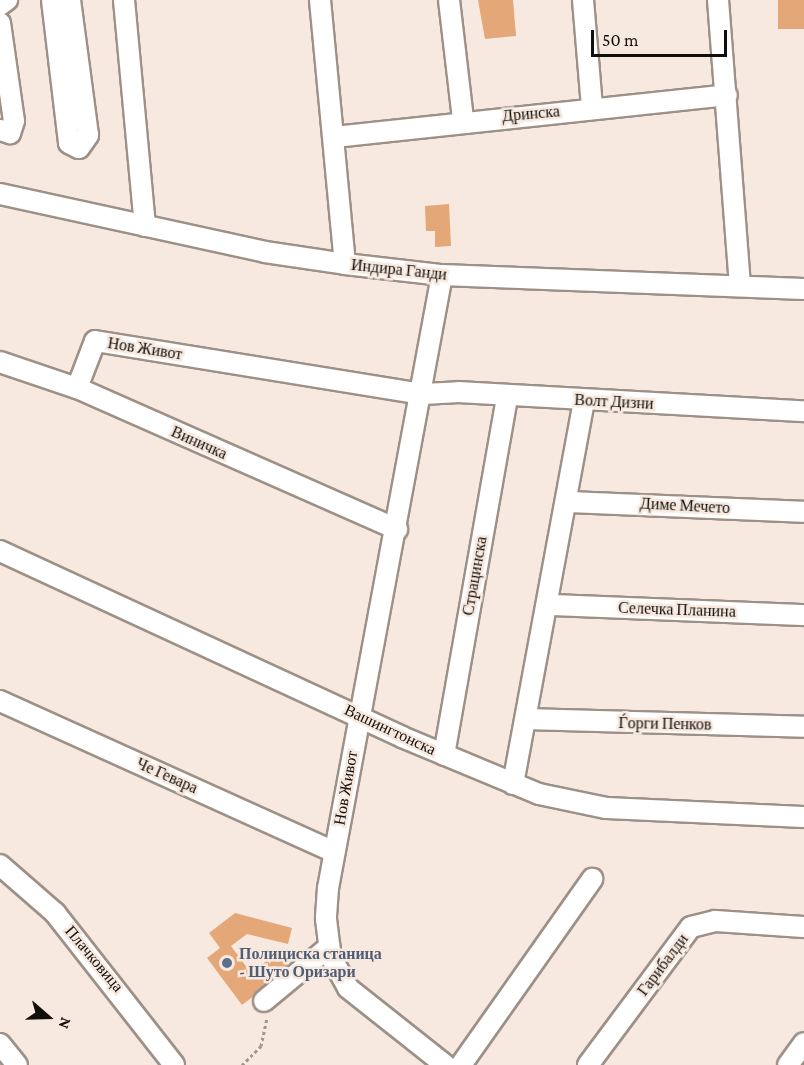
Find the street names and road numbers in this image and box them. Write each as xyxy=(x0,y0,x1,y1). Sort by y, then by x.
street label: Дринска xyxy=(501,102,561,126)
street label: Индира Ганди xyxy=(350,255,448,285)
street label: Нов Живот xyxy=(106,334,184,364)
street label: Волт Дизни xyxy=(574,390,654,414)
street label: Виничка xyxy=(168,422,230,464)
street label: Диме Мечето xyxy=(639,494,731,518)
street label: Страцинска xyxy=(459,535,491,617)
street label: Селечка Планина xyxy=(618,598,736,622)
street label: Вашингтонска xyxy=(341,700,439,760)
street label: Ѓорги Пенков xyxy=(618,714,712,734)
street label: Нов Живот xyxy=(330,749,362,827)
street label: Че Гевара xyxy=(133,754,201,798)
street label: Плачковица xyxy=(61,922,127,996)
street label: Гарибалди xyxy=(633,930,693,1000)

